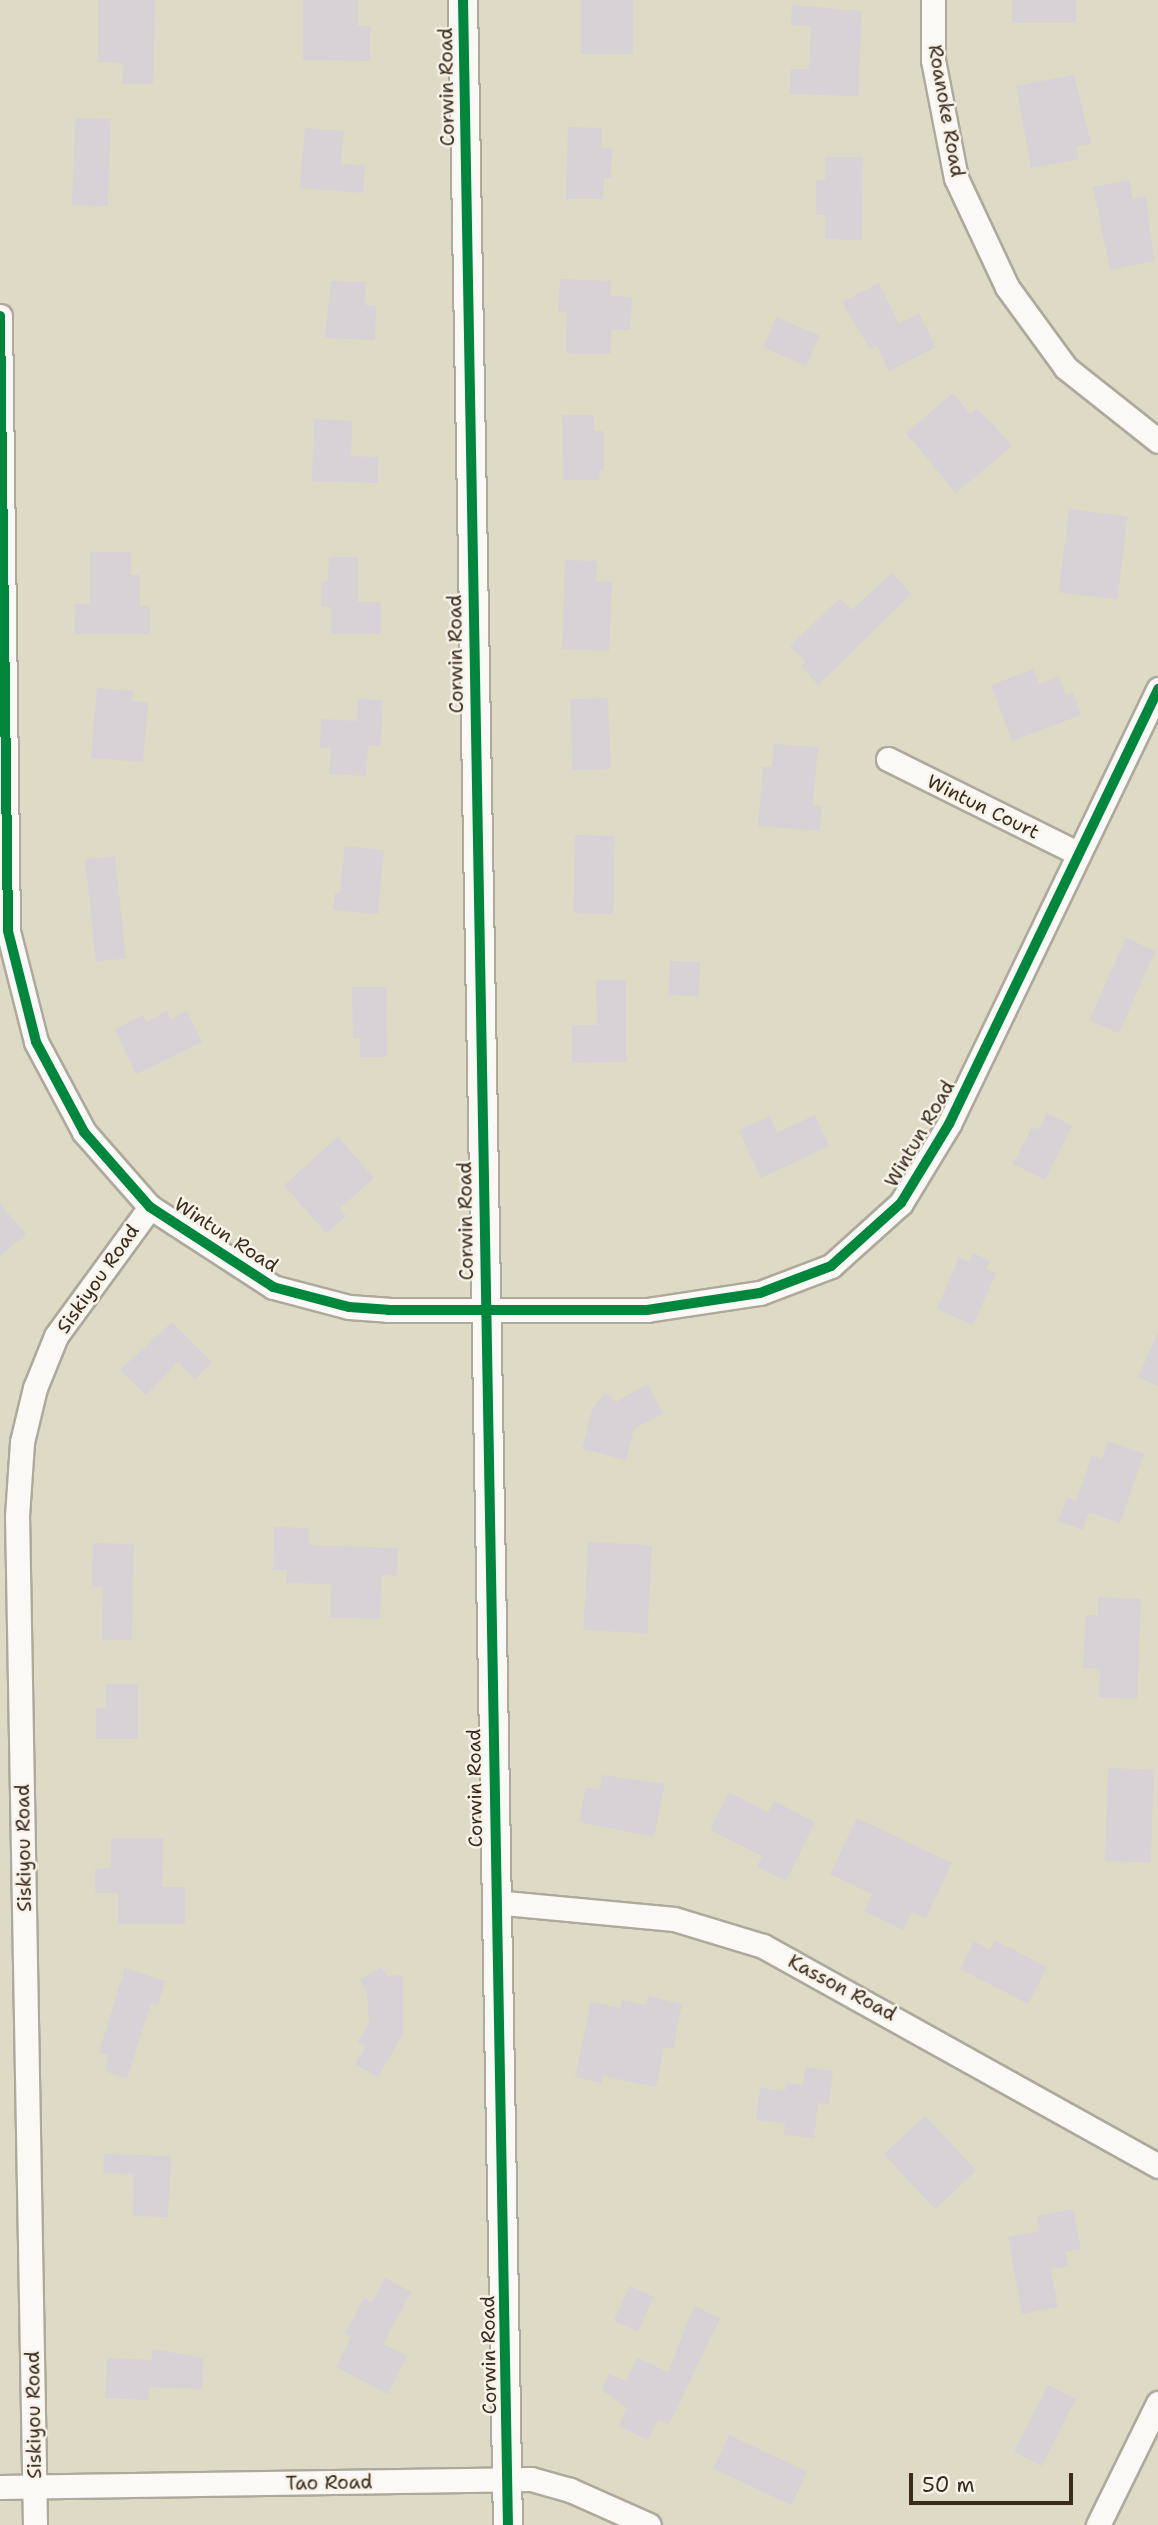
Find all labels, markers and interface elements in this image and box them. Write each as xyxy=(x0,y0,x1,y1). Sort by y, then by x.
street label: Corwin Road xyxy=(435,27,459,147)
street label: Roanoke Road xyxy=(923,43,969,179)
street label: Corwin Road xyxy=(444,594,468,714)
street label: Wintun Court xyxy=(923,770,1043,844)
street label: Wintun Road xyxy=(880,1077,960,1191)
street label: Corwin Road xyxy=(454,1161,478,1281)
street label: Wintun Road xyxy=(170,1193,282,1277)
street label: Siskiyou Road xyxy=(52,1220,144,1338)
street label: Corwin Road xyxy=(463,1728,487,1848)
street label: Siskiyou Road xyxy=(11,1784,37,1912)
street label: Kasson Road xyxy=(784,1950,900,2026)
street label: Corwin Road xyxy=(477,2295,501,2415)
street label: Siskiyou Road xyxy=(21,2351,47,2479)
scale bar xyxy=(913,2458,1078,2502)
street label: Tao Road xyxy=(285,2471,373,2495)
text: 50 m xyxy=(922,2471,975,2499)

